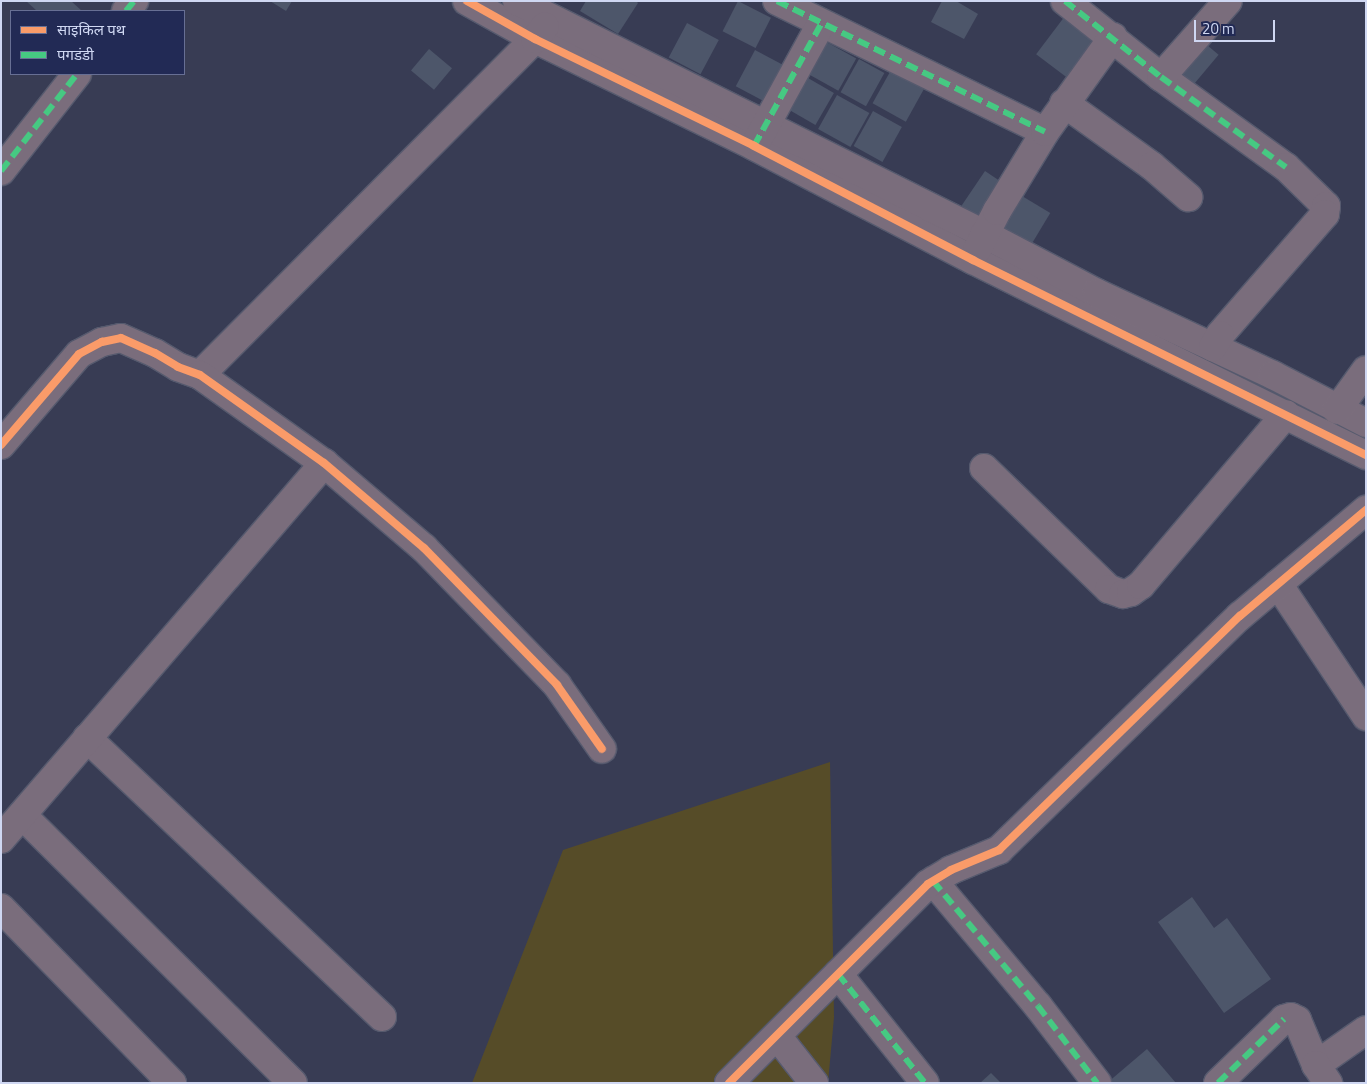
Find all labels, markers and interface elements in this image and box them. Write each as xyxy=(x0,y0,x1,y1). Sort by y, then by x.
legend xyxy=(10,10,185,75)
scale bar xyxy=(1197,10,1278,42)
text: 20 m xyxy=(1202,17,1235,40)
text: साइकिल पथ xyxy=(57,18,125,41)
text: पगडंडी xyxy=(57,43,94,66)

